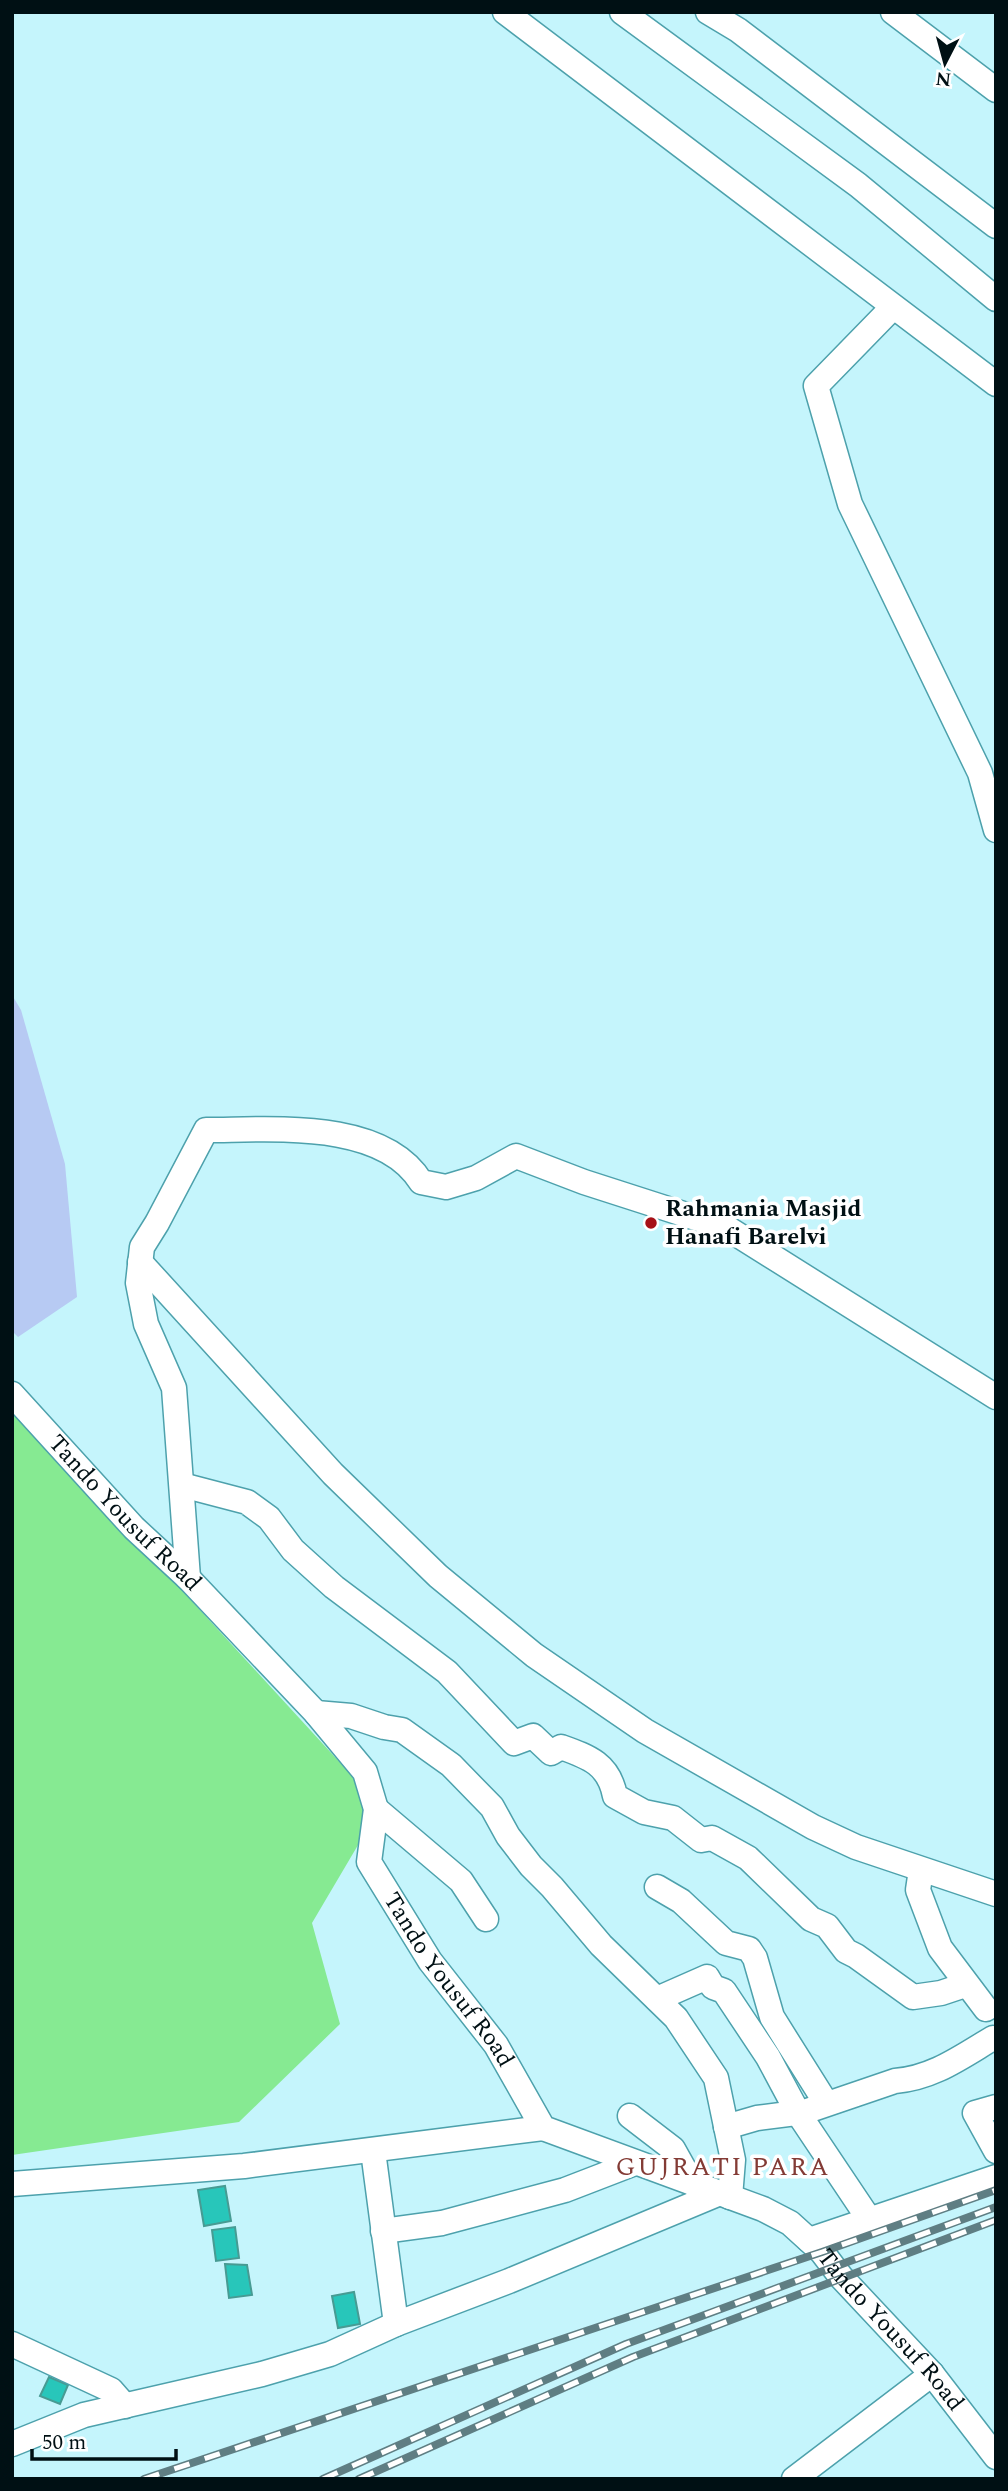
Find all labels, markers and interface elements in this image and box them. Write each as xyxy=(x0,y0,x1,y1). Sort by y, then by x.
north arrow xyxy=(910,28,980,98)
text: N xyxy=(934,63,953,94)
place label: Rahmania Masjid Hanafi Barelvi xyxy=(665,1191,861,1255)
marker: Rahmania Masjid Hanafi Barelvi xyxy=(643,1215,659,1231)
street label: Tando Yousuf Road xyxy=(39,1426,210,1600)
street label: Tando Yousuf Road xyxy=(374,1885,523,2074)
district label: GUJRATI PARA xyxy=(615,2147,831,2187)
street label: Tando Yousuf Road xyxy=(808,2241,973,2419)
scale bar xyxy=(32,2418,175,2462)
text: 50 m xyxy=(42,2427,86,2459)

